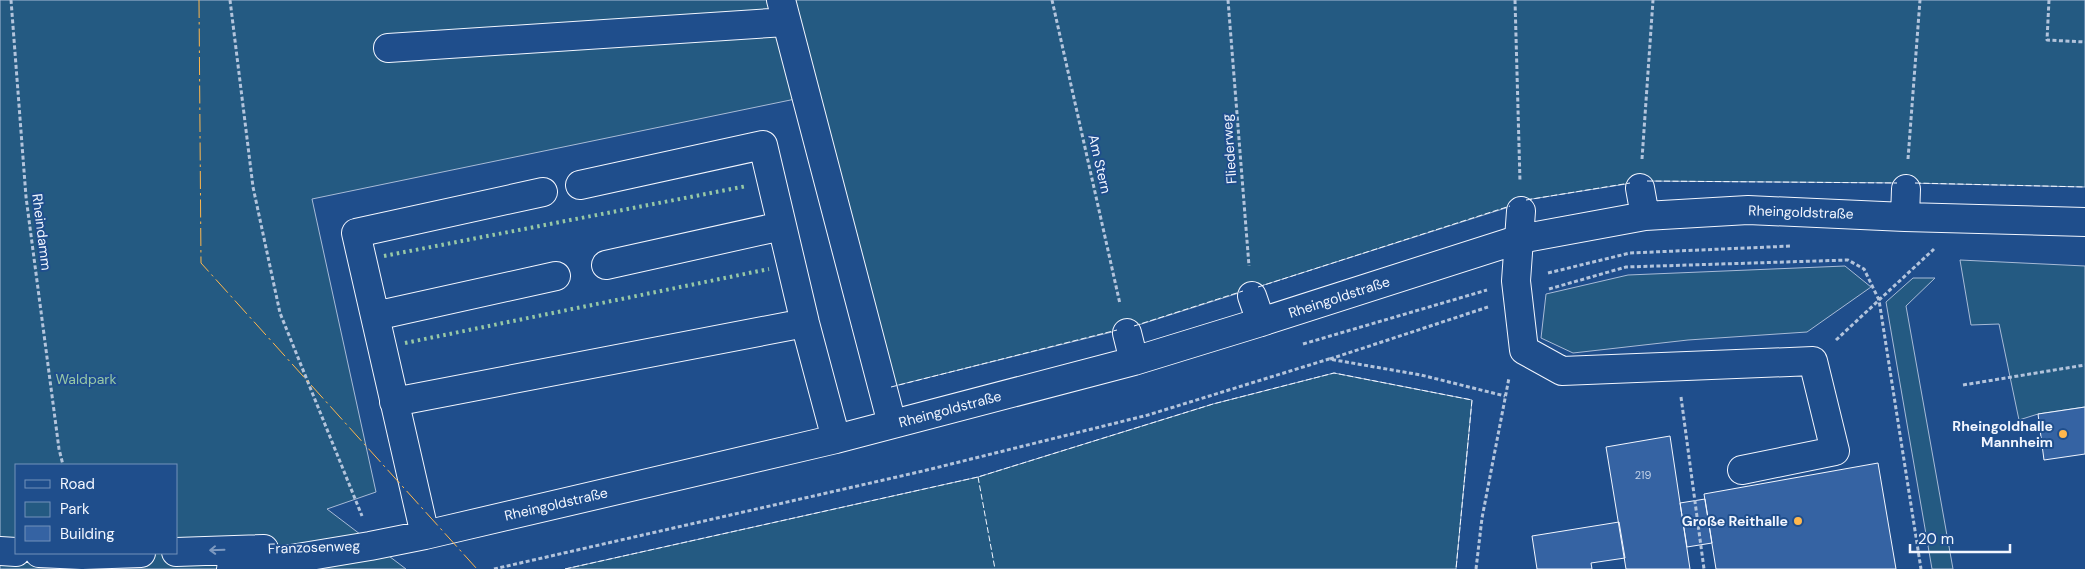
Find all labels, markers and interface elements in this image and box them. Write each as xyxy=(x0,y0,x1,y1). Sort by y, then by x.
street label: Fliederweg xyxy=(1218,113,1240,185)
street label: Am Stern xyxy=(1084,133,1116,195)
street label: Rheindamm xyxy=(28,193,56,271)
street label: Rheingoldstraße xyxy=(1748,201,1854,223)
street label: Rheingoldstraße xyxy=(1286,272,1392,322)
park label: Waldpark xyxy=(56,370,117,388)
street label: Rheingoldstraße xyxy=(897,387,1003,431)
place label: Rheingoldhalle Mannheim xyxy=(1952,417,2053,451)
marker: Rheingoldhalle Mannheim xyxy=(2057,428,2069,440)
legend xyxy=(15,464,178,554)
house number: 219 xyxy=(1635,468,1651,482)
text: Road xyxy=(60,474,95,494)
street label: Rheingoldstraße xyxy=(503,483,609,525)
text: Park xyxy=(60,499,90,519)
place label: Große Reithalle xyxy=(1682,512,1788,530)
marker: Große Reithalle xyxy=(1792,515,1804,527)
scale bar xyxy=(1910,522,2010,554)
text: Building xyxy=(60,524,115,544)
text: 20 m xyxy=(1918,529,1954,549)
street label: Franzosenweg xyxy=(268,536,361,558)
one-way arrow xyxy=(209,546,225,555)

